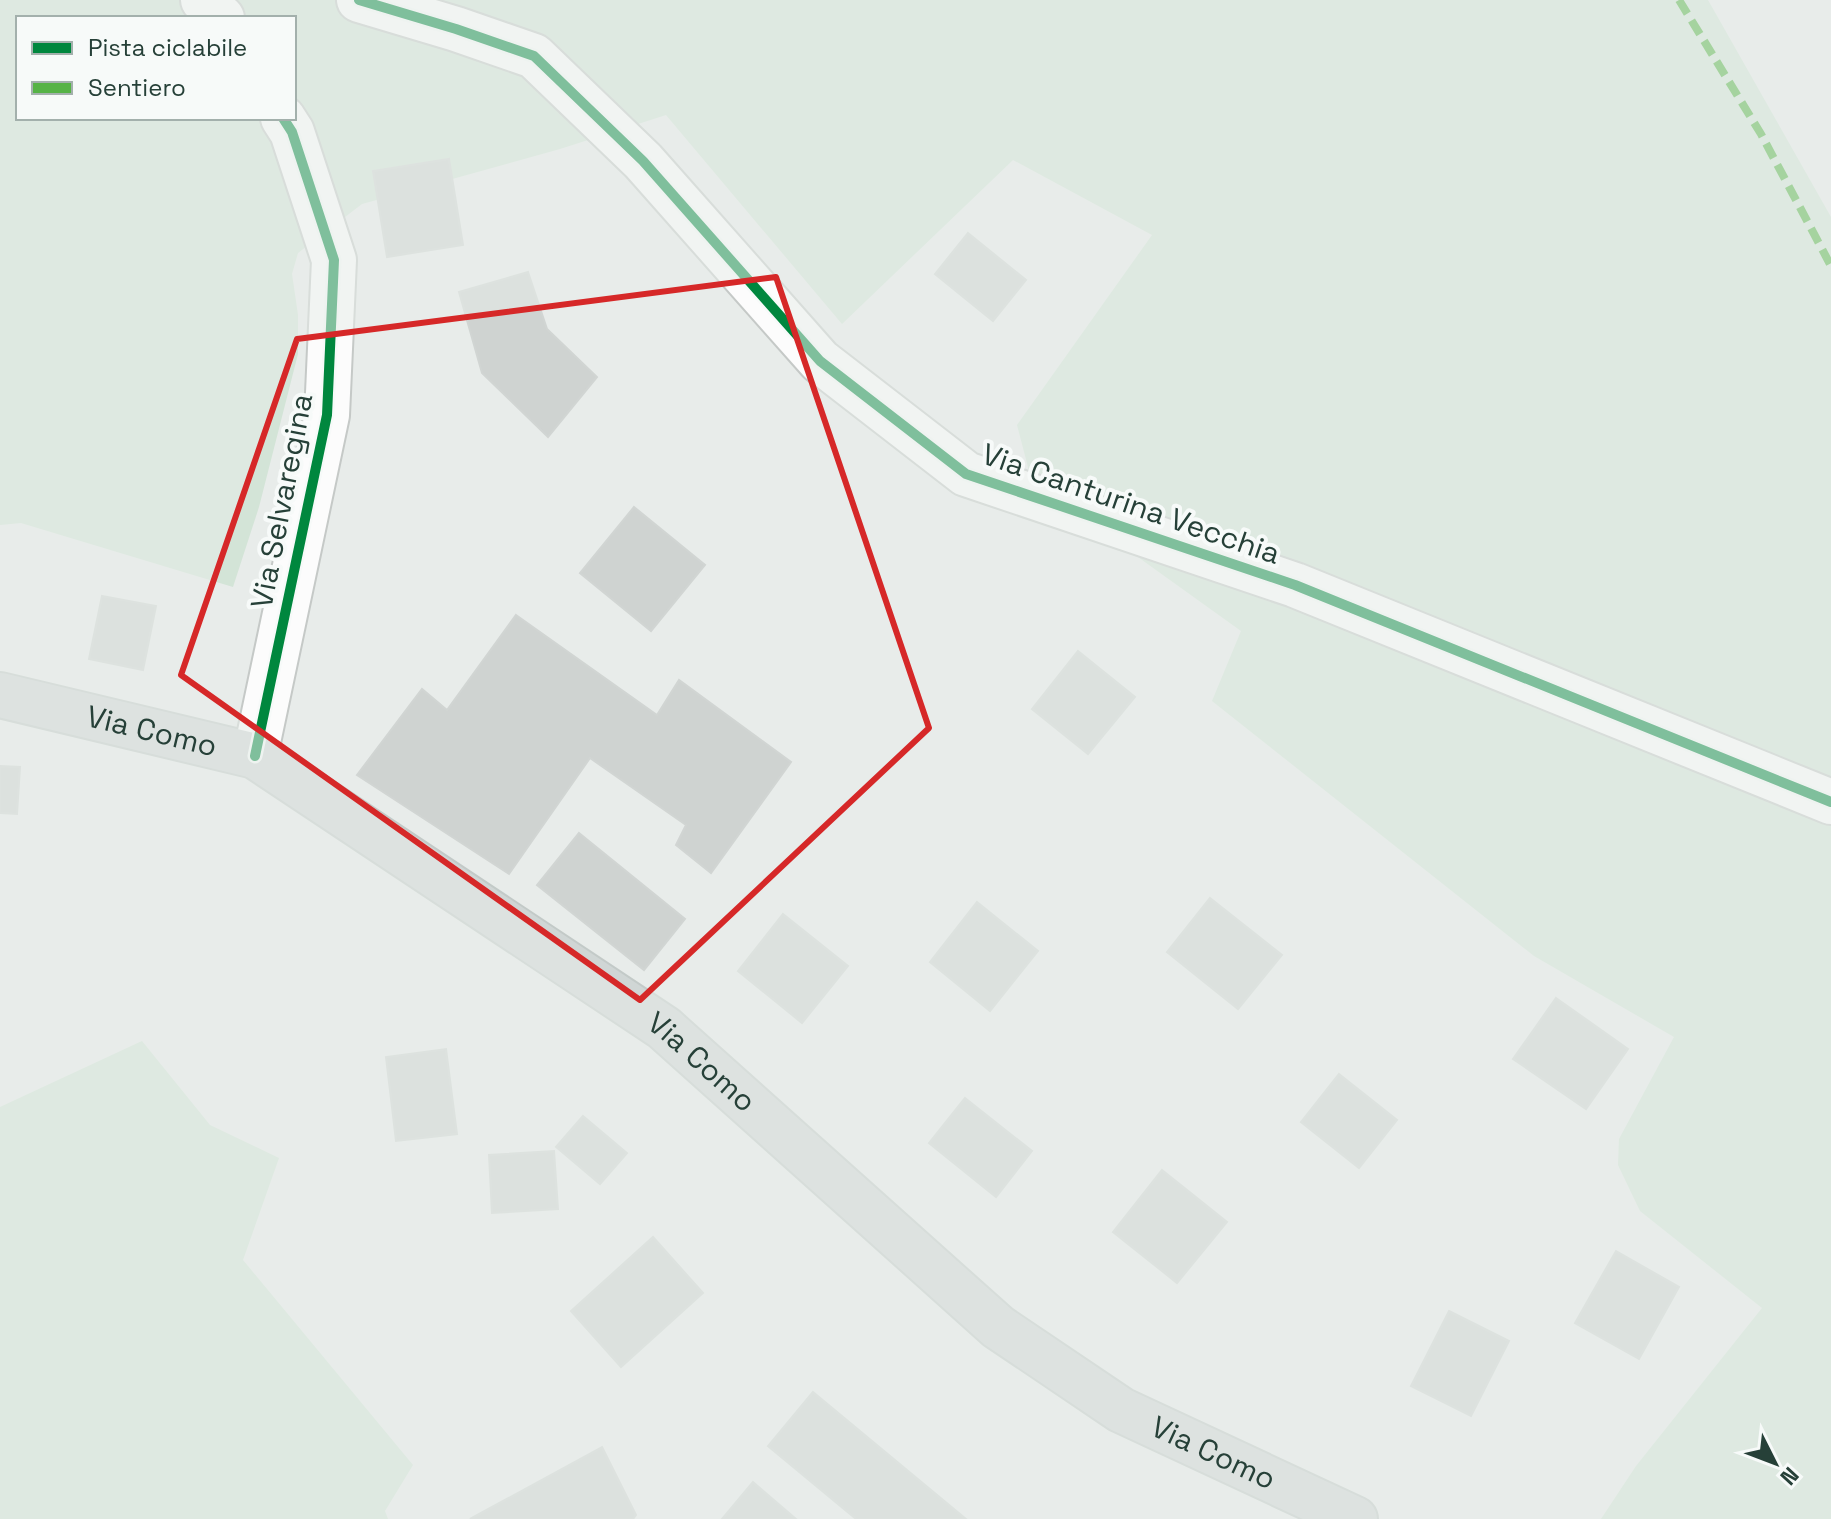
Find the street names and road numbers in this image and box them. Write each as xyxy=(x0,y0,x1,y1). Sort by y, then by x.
street label: Via Selvaregina xyxy=(242,390,321,612)
street label: Via Canturina Vecchia xyxy=(977,434,1286,573)
street label: Via Como xyxy=(83,696,221,765)
street label: Via Como xyxy=(640,1003,765,1120)
street label: Via Como xyxy=(1145,1407,1282,1498)

